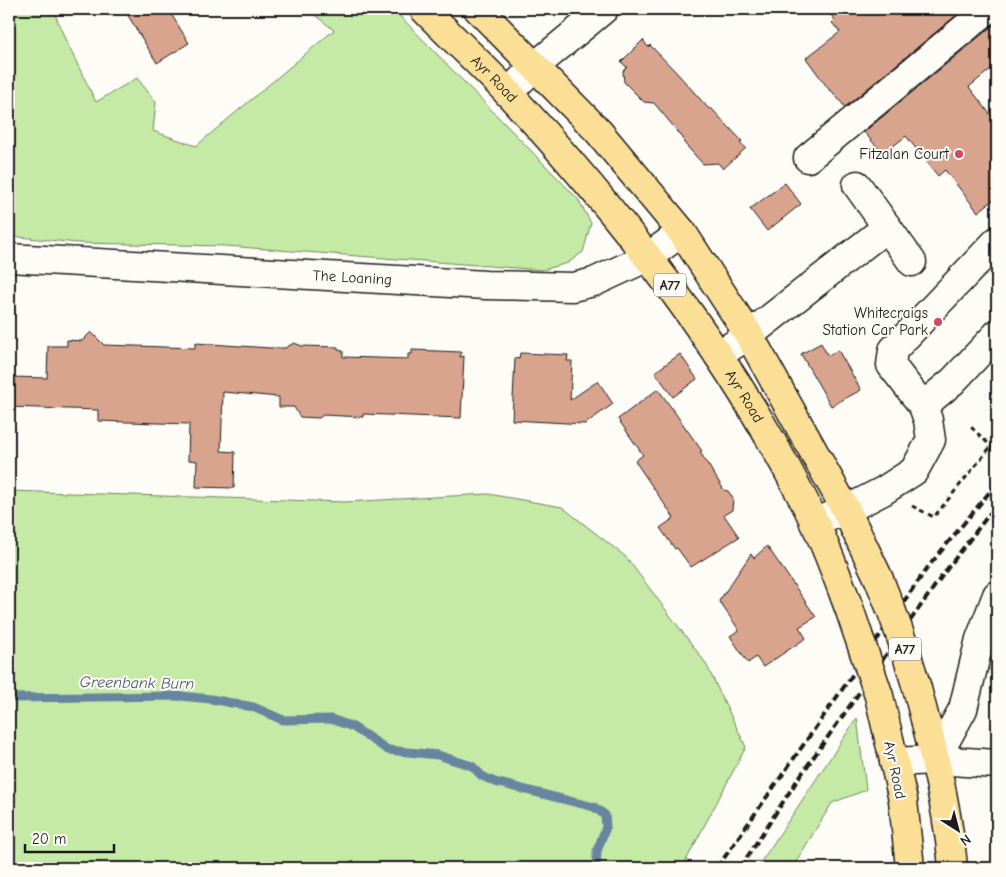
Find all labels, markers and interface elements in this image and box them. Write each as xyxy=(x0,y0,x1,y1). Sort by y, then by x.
street label: Ayr Road xyxy=(467,52,521,106)
place label: Fitzalan Court xyxy=(859,145,950,163)
marker: Fitzalan Court xyxy=(953,148,965,160)
street label: The Loaning xyxy=(312,266,393,289)
road number: A77 xyxy=(654,274,686,296)
place label: Whitecraigs Station Car Park xyxy=(823,304,929,339)
marker: Whitecraigs Station Car Park xyxy=(932,316,944,328)
street label: Ayr Road xyxy=(721,367,768,426)
road number: A77 xyxy=(889,638,921,661)
water label: Greenbank Burn xyxy=(80,673,195,693)
street label: Ayr Road xyxy=(880,739,910,801)
north arrow xyxy=(934,804,984,854)
scale bar xyxy=(25,822,114,854)
text: 20 m xyxy=(32,830,66,848)
text: N xyxy=(957,831,974,850)

